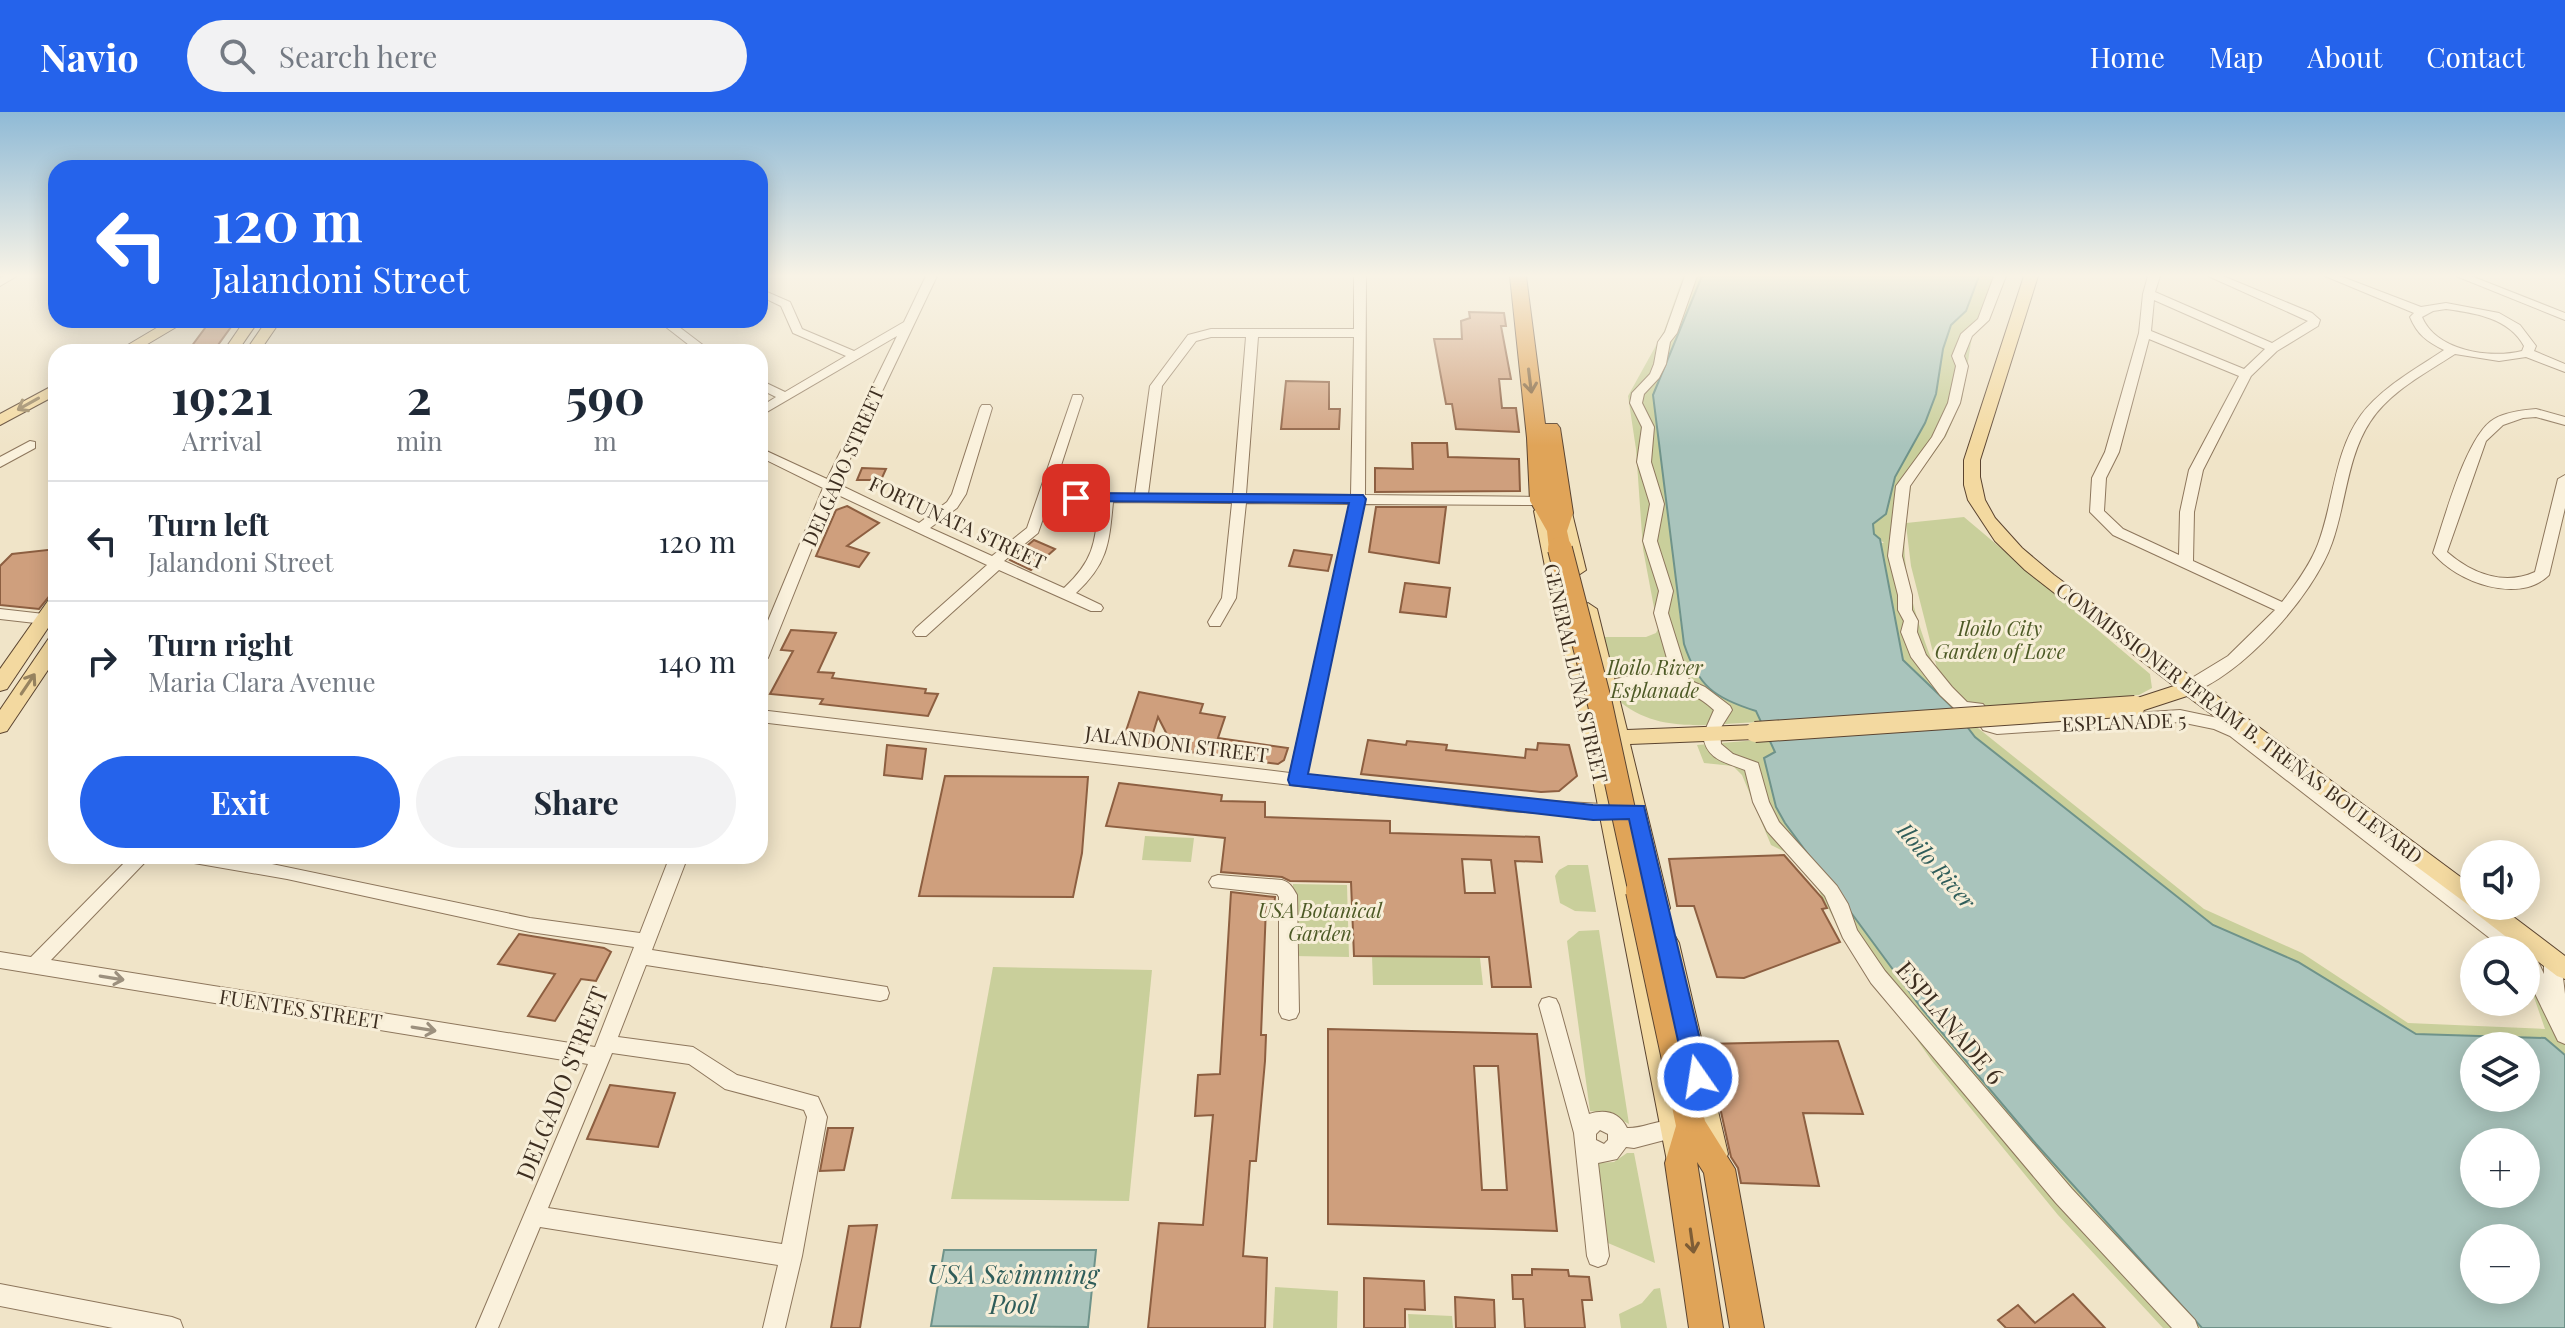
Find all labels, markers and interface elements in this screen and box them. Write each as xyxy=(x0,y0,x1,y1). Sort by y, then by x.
search box xyxy=(187,20,747,92)
text: Navio xyxy=(40,31,139,82)
icon: search xyxy=(215,34,259,78)
text: Search here xyxy=(279,36,437,76)
text: Home xyxy=(2090,38,2165,75)
text: Map xyxy=(2209,38,2263,75)
text: About xyxy=(2307,38,2382,75)
text: Contact xyxy=(2426,38,2525,75)
text: 120 m xyxy=(212,182,363,257)
icon: left xyxy=(80,192,184,296)
text: Jalandoni Street xyxy=(212,254,469,302)
text: 19:21 xyxy=(171,363,273,427)
text: 2 xyxy=(407,363,432,427)
text: 590 xyxy=(565,363,645,427)
one-way arrow xyxy=(1523,368,1538,394)
street label: DELGADO STREET xyxy=(795,382,889,550)
one-way arrow xyxy=(17,397,40,413)
text: Arrival xyxy=(182,423,262,458)
text: min xyxy=(396,423,443,458)
text: m xyxy=(594,423,617,458)
pin xyxy=(1042,464,1110,532)
street label: FORTUNATA STREET xyxy=(865,469,1051,575)
icon: arrive xyxy=(1054,476,1098,520)
text: Turn left xyxy=(148,504,269,544)
icon: left xyxy=(80,519,124,563)
text: 120 m xyxy=(658,521,736,561)
text: Jalandoni Street xyxy=(148,544,334,579)
street label: GENERAL LUNA STREET xyxy=(1539,561,1615,785)
street label: COMMISSIONER EFRAIM B. TREÑAS BOULEVARD xyxy=(2051,575,2429,869)
park label: Iloilo City Garden of Love xyxy=(1935,614,2066,664)
text: Turn right xyxy=(148,624,293,664)
icon: right xyxy=(80,639,124,683)
text: 140 m xyxy=(658,641,736,681)
park label: Iloilo River Esplanade xyxy=(1606,653,1704,703)
text: Maria Clara Avenue xyxy=(148,664,376,699)
one-way arrow xyxy=(20,674,36,696)
street label: ESPLANADE 5 xyxy=(2061,705,2187,737)
street label: JALANDONI STREET xyxy=(1083,718,1270,768)
button: Exit xyxy=(80,756,400,848)
button: Share xyxy=(416,756,736,848)
water label: Iloilo River xyxy=(1890,815,1983,915)
map controls xyxy=(2460,840,2540,1304)
button: sound xyxy=(2460,840,2540,920)
park label: USA Botanical Garden xyxy=(1258,896,1383,946)
button: search xyxy=(2460,936,2540,1016)
street label: ESPLANADE 6 xyxy=(1890,954,2012,1090)
one-way arrow xyxy=(99,971,124,986)
street label: DELGADO STREET xyxy=(508,981,614,1185)
street label: FUENTES STREET xyxy=(218,982,384,1034)
one-way arrow xyxy=(411,1022,436,1037)
button: layers xyxy=(2460,1032,2540,1112)
position arrow xyxy=(1656,1035,1740,1119)
button: + xyxy=(2460,1128,2540,1208)
button: − xyxy=(2460,1224,2540,1304)
one-way arrow xyxy=(1684,1227,1699,1253)
water label: USA Swimming Pool xyxy=(927,1256,1101,1321)

